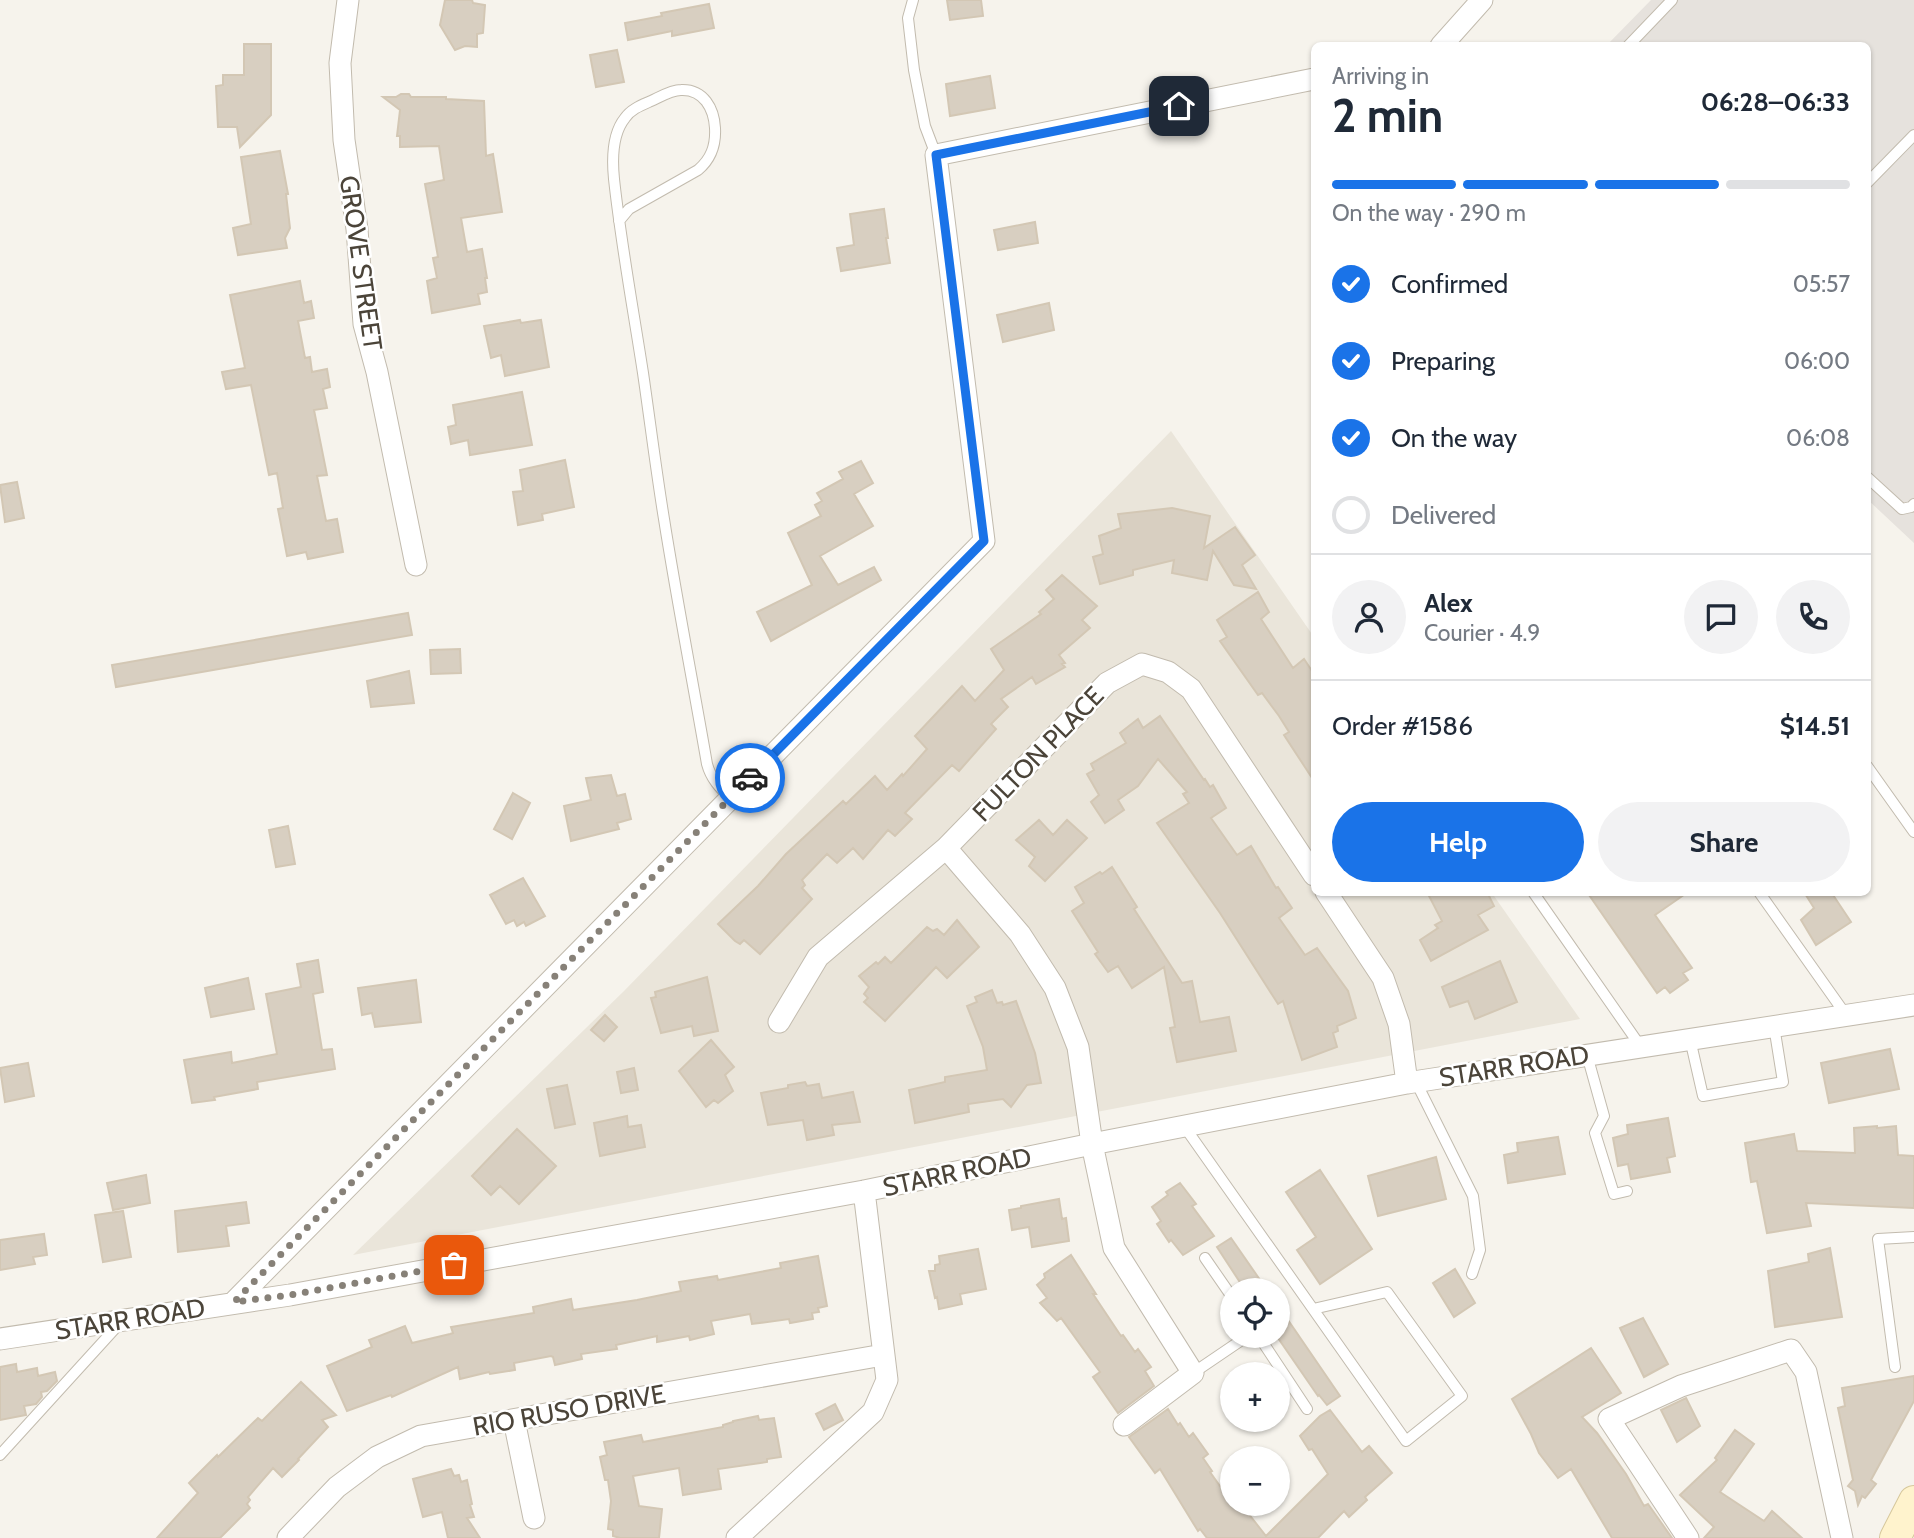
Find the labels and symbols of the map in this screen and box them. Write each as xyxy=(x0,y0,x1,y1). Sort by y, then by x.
pin xyxy=(1149,76,1209,136)
street label: GROVE STREET xyxy=(333,173,389,353)
street label: FULTON PLACE xyxy=(966,680,1110,828)
courier xyxy=(715,743,785,813)
street label: STARR ROAD xyxy=(1437,1038,1591,1094)
street label: STARR ROAD xyxy=(880,1141,1034,1203)
pin xyxy=(424,1235,484,1295)
street label: STARR ROAD xyxy=(53,1291,207,1347)
street label: RIO RUSO DRIVE xyxy=(470,1377,668,1443)

